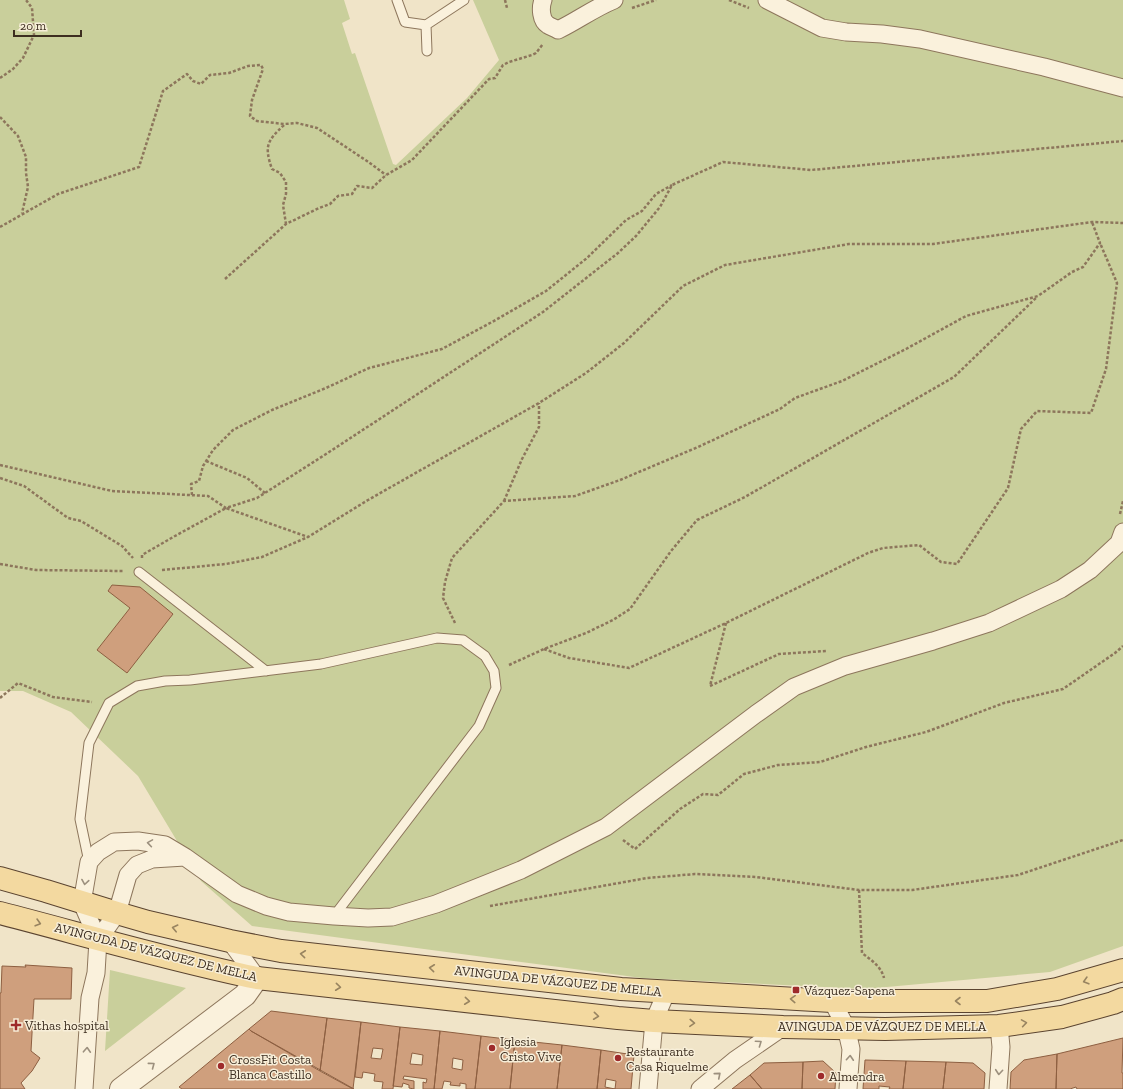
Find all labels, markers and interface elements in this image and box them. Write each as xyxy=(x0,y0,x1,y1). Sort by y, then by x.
scale bar xyxy=(14,12,81,38)
text: 20 m xyxy=(20,19,47,33)
one-way arrow xyxy=(147,839,153,848)
one-way arrow xyxy=(81,879,90,885)
one-way arrow xyxy=(34,918,41,927)
street label: AVINGUDA DE VÁZQUEZ DE MELLA xyxy=(53,920,259,985)
one-way arrow xyxy=(172,925,178,933)
one-way arrow xyxy=(300,949,306,958)
street label: AVINGUDA DE VÁZQUEZ DE MELLA xyxy=(454,963,663,999)
one-way arrow xyxy=(429,964,435,973)
one-way arrow xyxy=(1082,976,1089,985)
one-way arrow xyxy=(335,982,341,991)
place label: Vázquez-Sapena xyxy=(803,983,896,998)
marker: Vázquez-Sapena xyxy=(791,985,801,995)
one-way arrow xyxy=(790,995,796,1003)
one-way arrow xyxy=(464,996,470,1005)
one-way arrow xyxy=(955,997,961,1005)
one-way arrow xyxy=(593,1011,599,1020)
place label: Vithas hospital xyxy=(24,1018,109,1033)
one-way arrow xyxy=(689,1018,696,1027)
marker: Vithas hospital xyxy=(10,1019,22,1031)
street label: AVINGUDA DE VÁZQUEZ DE MELLA xyxy=(778,1019,987,1034)
one-way arrow xyxy=(1021,1019,1027,1028)
place label: Iglesia Cristo Vive xyxy=(500,1034,561,1064)
one-way arrow xyxy=(755,1041,762,1048)
marker: Iglesia Cristo Vive xyxy=(487,1043,497,1053)
place label: Restaurante Casa Riquelme xyxy=(626,1044,708,1074)
one-way arrow xyxy=(82,1047,91,1053)
place label: CrossFit Costa Blanca Castillo xyxy=(229,1052,312,1082)
marker: Restaurante Casa Riquelme xyxy=(613,1053,623,1063)
one-way arrow xyxy=(846,1055,855,1061)
marker: CrossFit Costa Blanca Castillo xyxy=(216,1061,226,1071)
one-way arrow xyxy=(147,1063,154,1070)
place label: Almendra xyxy=(829,1069,885,1084)
one-way arrow xyxy=(995,1069,1004,1075)
marker: Almendra xyxy=(816,1071,826,1081)
one-way arrow xyxy=(713,1072,720,1079)

